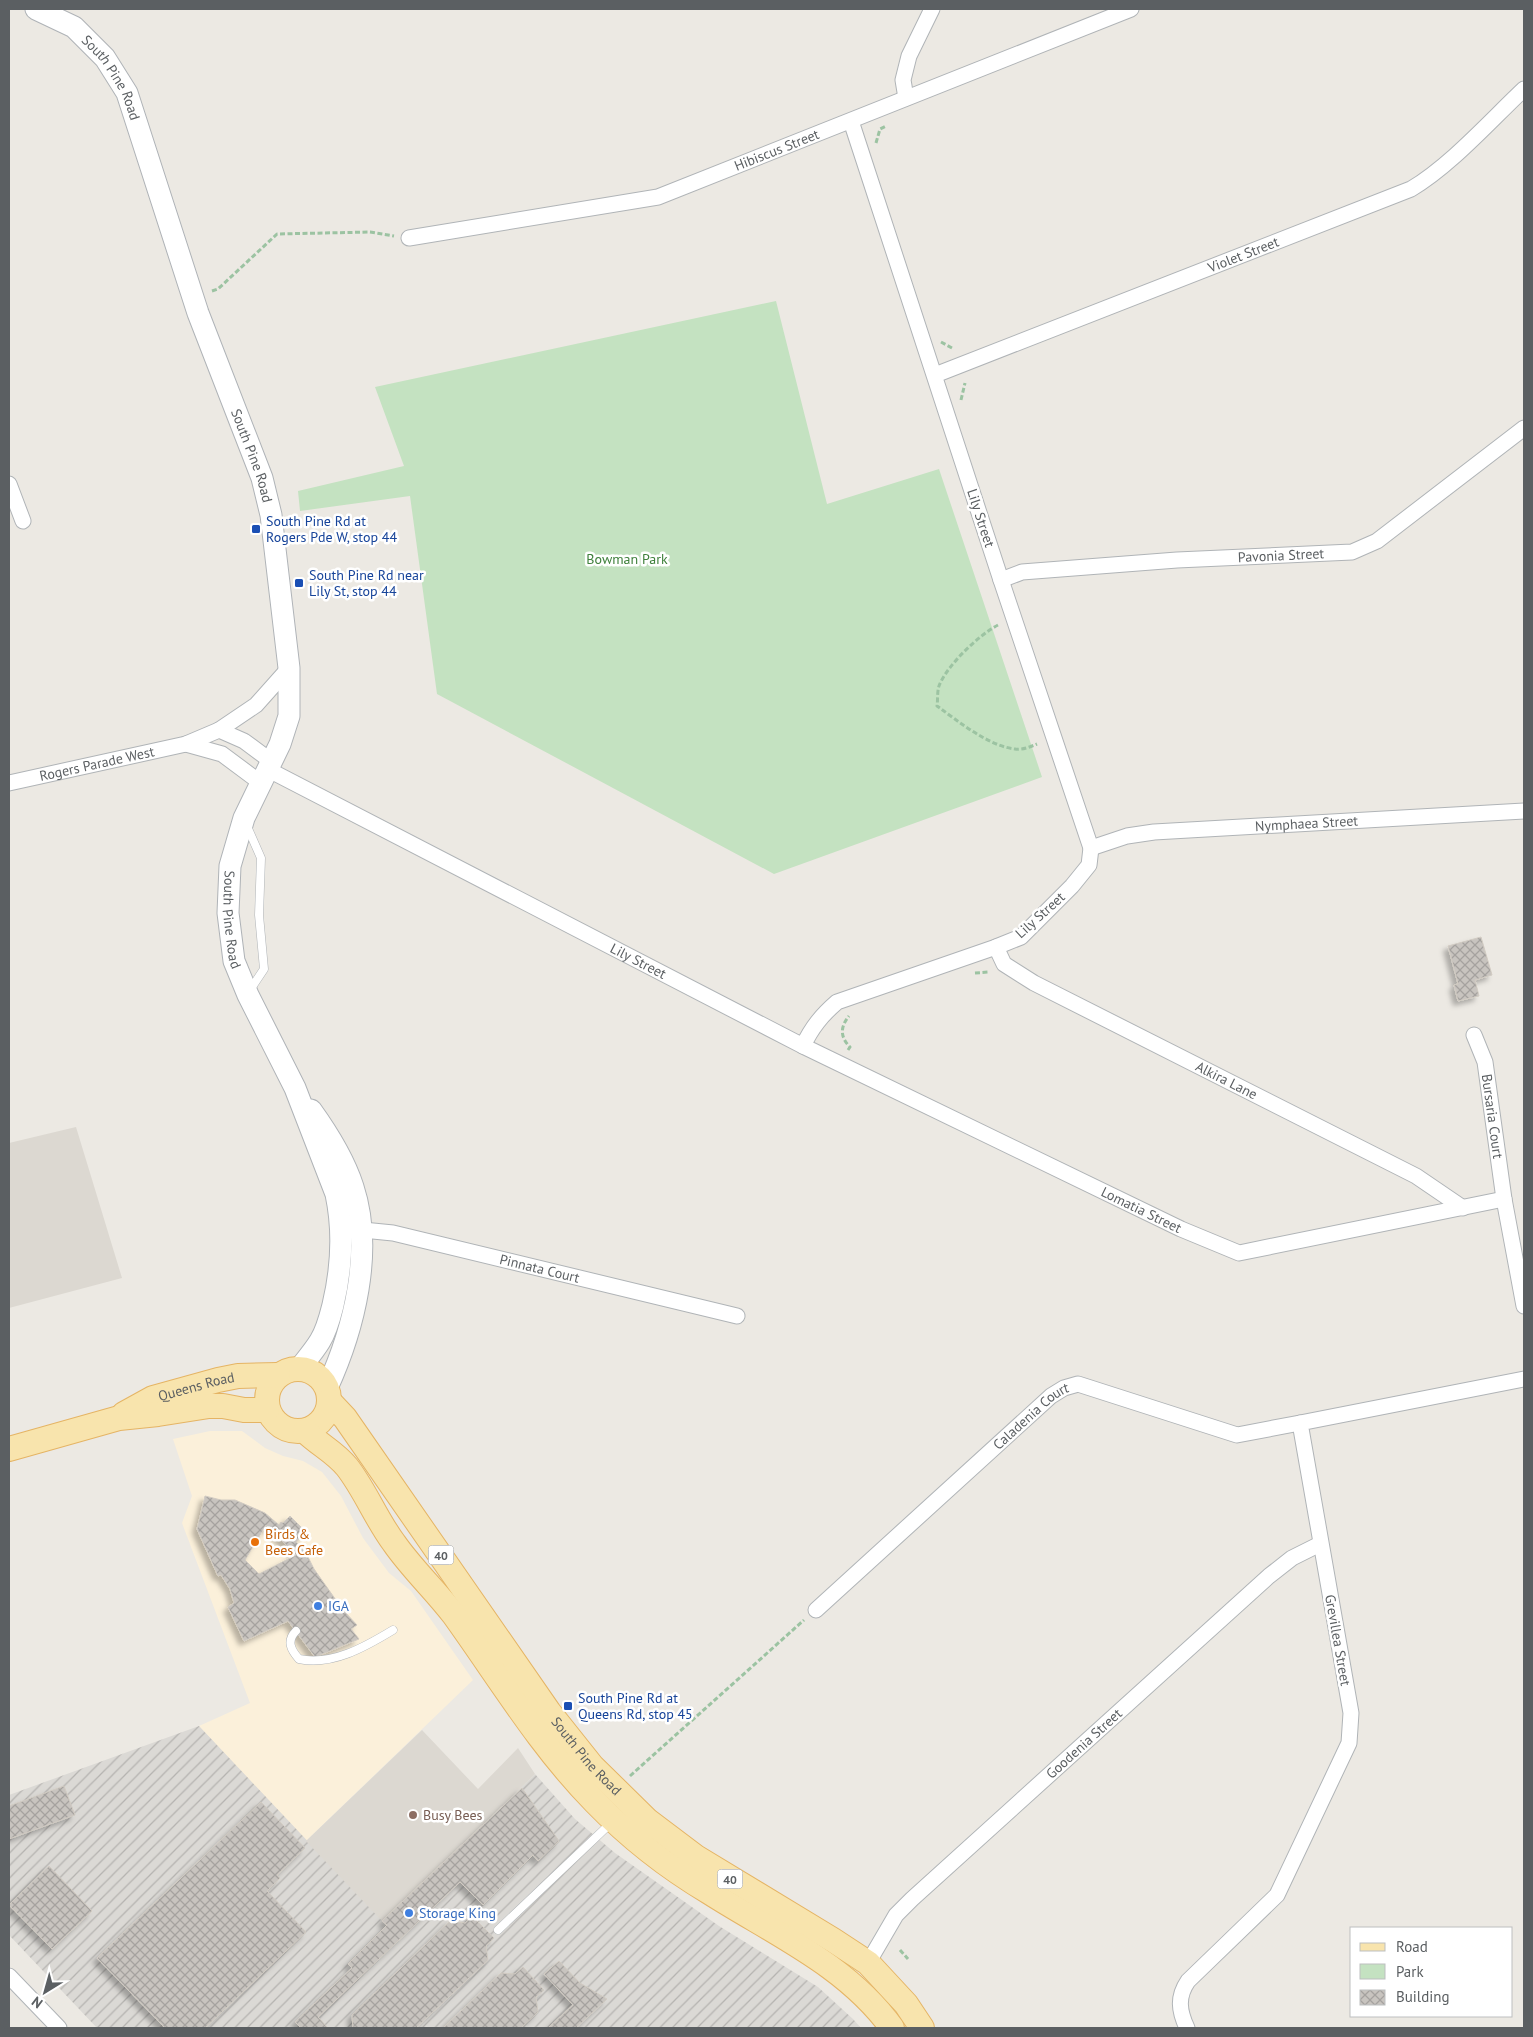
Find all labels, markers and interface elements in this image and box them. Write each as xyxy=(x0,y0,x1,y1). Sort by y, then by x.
street label: South Pine Road xyxy=(78,31,144,122)
street label: Hibiscus Street xyxy=(732,125,822,175)
street label: Violet Street xyxy=(1204,232,1282,277)
street label: South Pine Road xyxy=(227,406,277,504)
street label: Lily Street xyxy=(963,486,999,550)
place label: South Pine Rd at Rogers Pde W, stop 44 xyxy=(266,512,397,546)
marker: South Pine Rd at Rogers Pde W, stop 44 xyxy=(250,523,262,535)
street label: Pavonia Street xyxy=(1237,544,1325,566)
park label: Bowman Park xyxy=(586,550,668,568)
place label: South Pine Rd near Lily St, stop 44 xyxy=(309,566,424,600)
marker: South Pine Rd near Lily St, stop 44 xyxy=(293,577,305,589)
street label: Rogers Parade West xyxy=(38,742,156,785)
street label: Nymphaea Street xyxy=(1254,811,1359,835)
street label: South Pine Road xyxy=(219,870,245,971)
street label: Lily Street xyxy=(1011,888,1069,942)
street label: Lily Street xyxy=(607,939,670,983)
street label: Alkira Lane xyxy=(1193,1057,1260,1103)
street label: Bursaria Court xyxy=(1478,1073,1507,1160)
street label: Lomatia Street xyxy=(1098,1183,1185,1237)
street label: Pinnata Court xyxy=(498,1250,582,1287)
street label: Queens Road xyxy=(156,1368,236,1405)
street label: Caladenia Court xyxy=(989,1378,1071,1453)
place label: Birds & Bees Cafe xyxy=(265,1525,323,1559)
marker: Birds & Bees Cafe xyxy=(249,1536,261,1548)
road number: 40 xyxy=(428,1546,454,1564)
street label: Grevillea Street xyxy=(1321,1593,1355,1687)
place label: IGA xyxy=(328,1597,350,1615)
marker: IGA xyxy=(312,1600,324,1612)
place label: South Pine Rd at Queens Rd, stop 45 xyxy=(578,1689,693,1723)
marker: South Pine Rd at Queens Rd, stop 45 xyxy=(562,1700,574,1712)
street label: Goodenia Street xyxy=(1042,1704,1126,1782)
street label: South Pine Road xyxy=(547,1713,625,1799)
place label: Busy Bees xyxy=(423,1806,483,1824)
marker: Busy Bees xyxy=(407,1809,419,1821)
road number: 40 xyxy=(718,1870,742,1888)
place label: Storage King xyxy=(419,1904,496,1922)
marker: Storage King xyxy=(403,1907,415,1919)
legend xyxy=(1350,1927,1513,2017)
text: Road xyxy=(1396,1937,1428,1956)
text: Park xyxy=(1396,1962,1424,1981)
north arrow xyxy=(20,1967,70,2017)
text: Building xyxy=(1396,1987,1450,2006)
text: N xyxy=(28,1992,46,2012)

